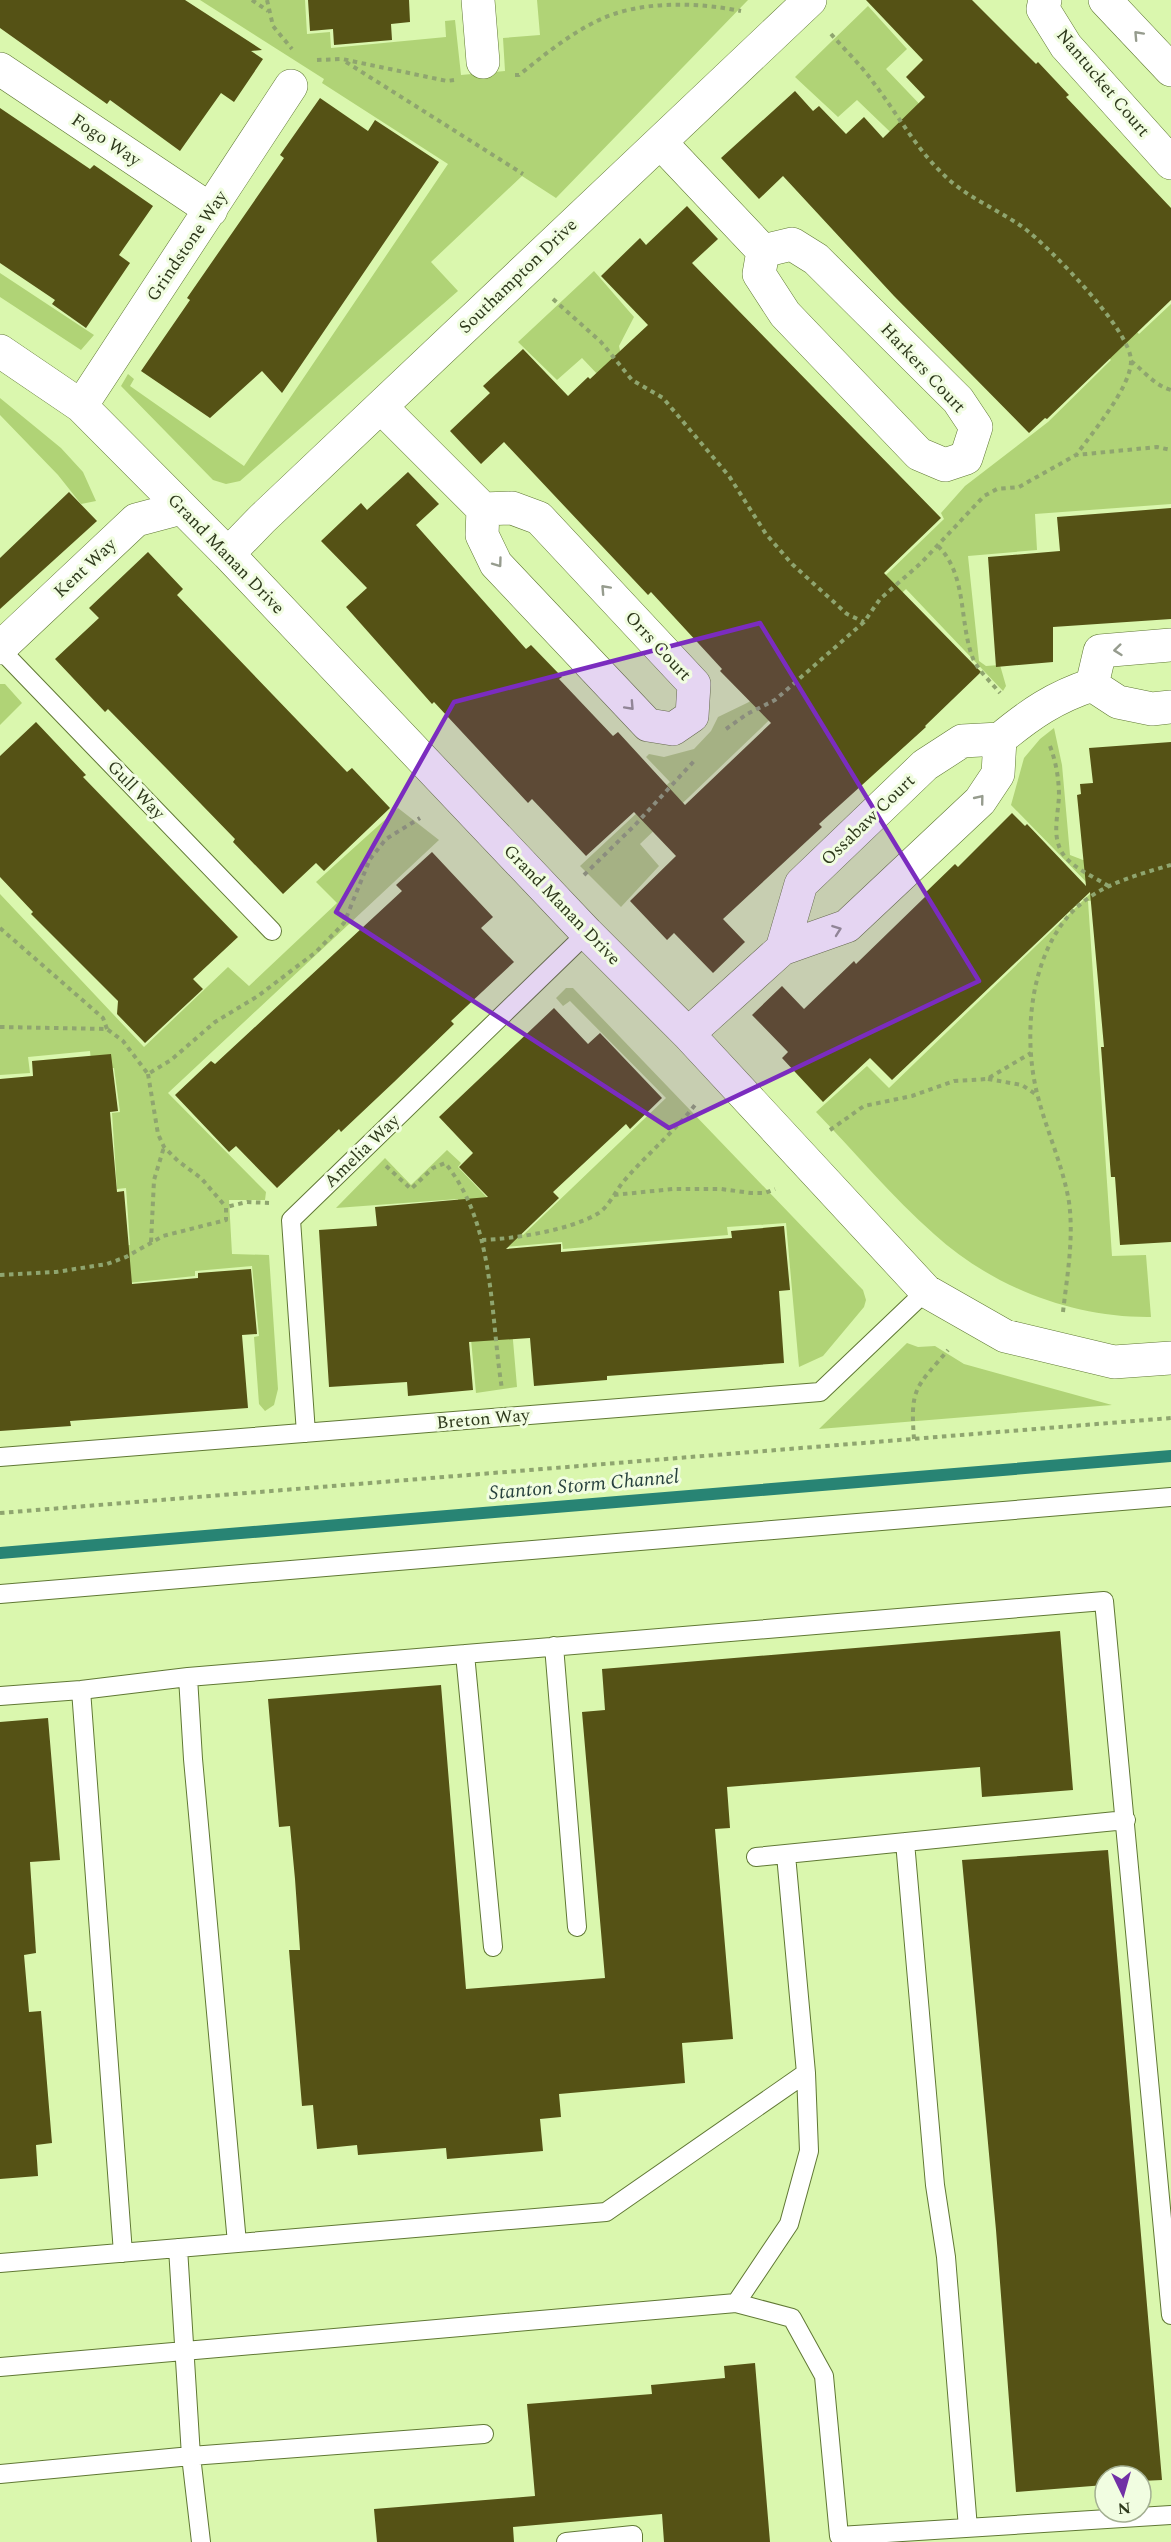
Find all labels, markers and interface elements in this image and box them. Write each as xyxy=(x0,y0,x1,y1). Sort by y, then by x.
street label: Nantucket Court xyxy=(1050,23,1156,143)
one-way arrow xyxy=(1134,32,1145,42)
street label: Fogo Way xyxy=(66,107,147,174)
street label: Grindstone Way xyxy=(140,184,235,307)
street label: Southampton Drive xyxy=(452,212,584,340)
street label: Harkers Court xyxy=(874,317,972,419)
street label: Grand Manan Drive xyxy=(161,487,291,621)
street label: Kent Way xyxy=(48,531,123,604)
one-way arrow xyxy=(491,557,502,568)
one-way arrow xyxy=(602,585,613,596)
street label: Orrs Court xyxy=(618,605,698,687)
one-way arrow xyxy=(1114,643,1123,656)
one-way arrow xyxy=(623,699,634,710)
street label: Gull Way xyxy=(101,754,172,827)
street label: Ossabaw Court xyxy=(815,768,921,872)
one-way arrow xyxy=(973,795,984,806)
street label: Grand Manan Drive xyxy=(497,838,627,972)
one-way arrow xyxy=(831,924,842,937)
street label: Amelia Way xyxy=(318,1107,407,1194)
street label: Breton Way xyxy=(435,1401,532,1437)
water label: Stanton Storm Channel xyxy=(488,1462,680,1508)
north arrow xyxy=(1093,2464,1153,2524)
text: N xyxy=(1117,2495,1132,2520)

